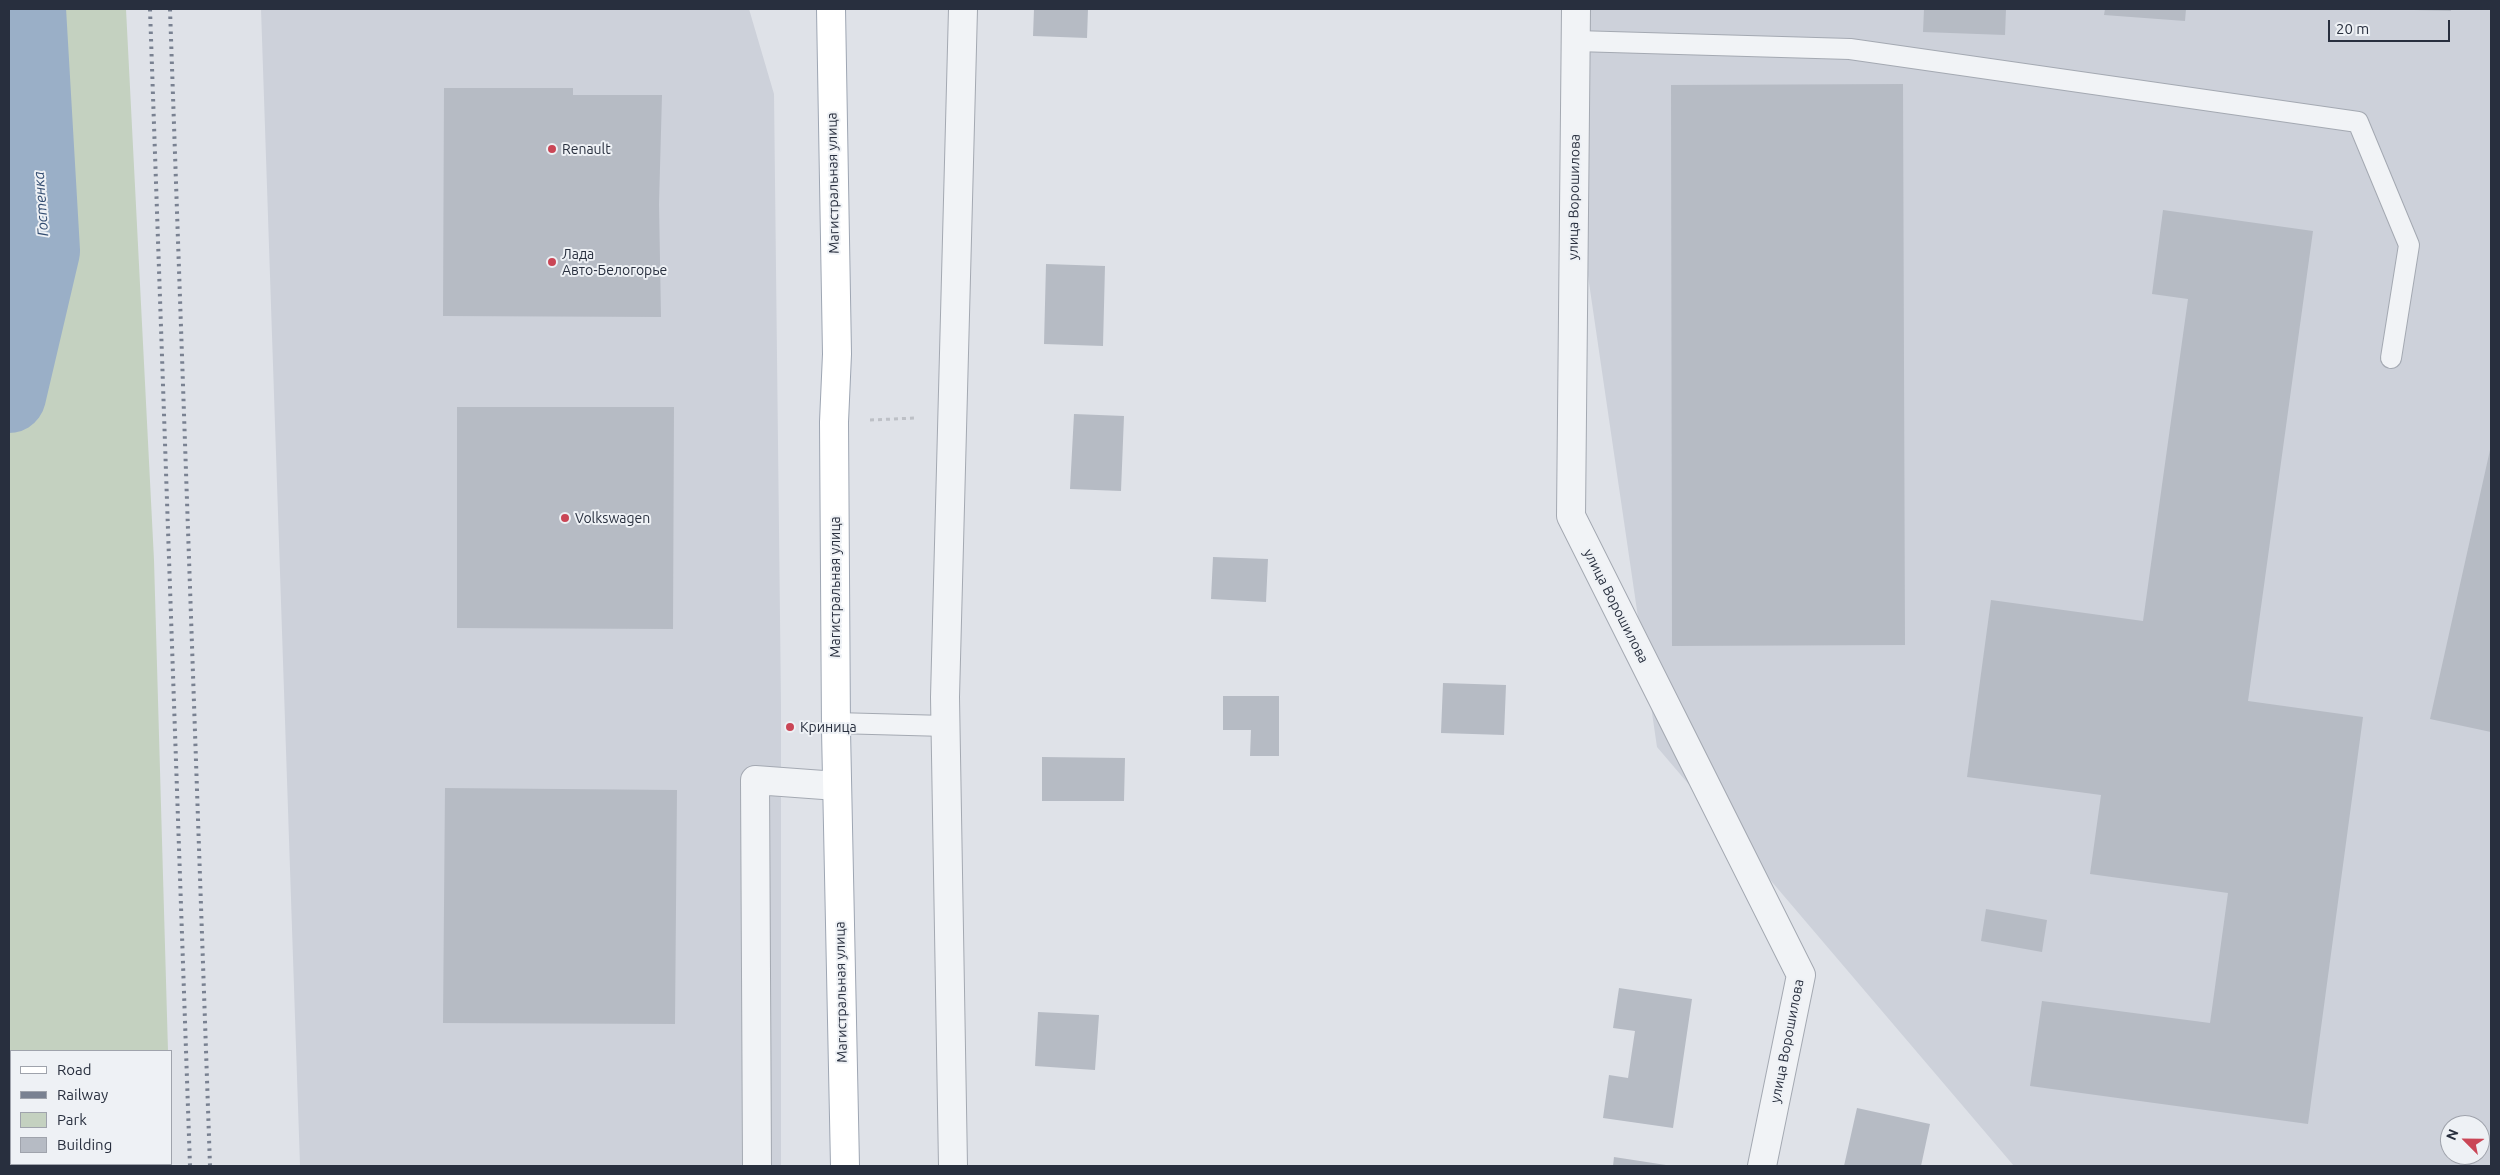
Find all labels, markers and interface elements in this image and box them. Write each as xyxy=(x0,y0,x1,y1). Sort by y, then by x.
scale bar xyxy=(2330,10,2452,42)
text: 20 m xyxy=(2336,20,2369,37)
street label: Магистральная улица xyxy=(823,112,843,254)
street label: улица Ворошилова xyxy=(1565,134,1583,260)
place label: Renault xyxy=(562,141,611,157)
marker: Renault xyxy=(546,143,558,155)
water label: Гостенка xyxy=(30,171,52,237)
place label: Лада Авто-Белогорье xyxy=(562,246,667,278)
marker: Лада Авто-Белогорье xyxy=(546,256,558,268)
place label: Volkswagen xyxy=(575,510,650,526)
marker: Volkswagen xyxy=(559,512,571,524)
street label: Магистральная улица xyxy=(827,516,843,658)
street label: улица Ворошилова xyxy=(1580,546,1652,666)
place label: Криница xyxy=(800,719,857,735)
marker: Криница xyxy=(784,721,796,733)
street label: Магистральная улица xyxy=(831,921,851,1063)
street label: улица Ворошилова xyxy=(1767,978,1807,1104)
legend xyxy=(10,1050,172,1165)
text: Road xyxy=(57,1061,92,1078)
text: Railway xyxy=(57,1086,108,1103)
text: Park xyxy=(57,1111,87,1128)
north arrow xyxy=(2440,1115,2490,1165)
text: N xyxy=(2443,1127,2462,1142)
text: Building xyxy=(57,1136,112,1153)

